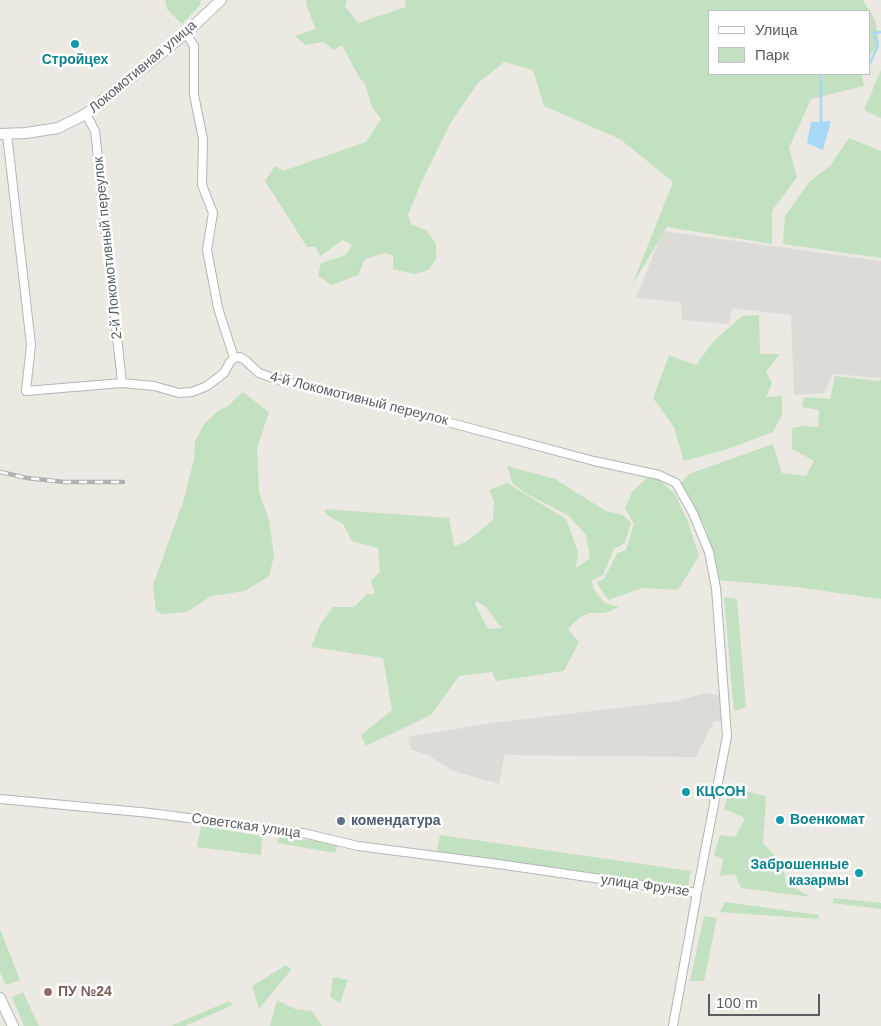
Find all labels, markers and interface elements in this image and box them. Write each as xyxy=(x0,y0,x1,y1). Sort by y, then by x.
legend xyxy=(708,10,871,75)
street label: Локомотивная улица xyxy=(86,17,200,117)
text: Улица xyxy=(755,21,798,38)
marker: Стройцех xyxy=(69,38,81,50)
text: Парк xyxy=(755,46,789,63)
place label: Стройцех xyxy=(42,52,108,68)
street label: 2-й Локомотивный переулок xyxy=(90,156,126,340)
street label: 4-й Локомотивный переулок xyxy=(268,369,450,429)
place label: КЦСОН xyxy=(696,784,746,800)
marker: КЦСОН xyxy=(680,786,692,798)
street label: Советская улица xyxy=(190,810,302,842)
place label: Военкомат xyxy=(790,812,865,828)
place label: комендатура xyxy=(351,813,441,829)
marker: Военкомат xyxy=(774,814,786,826)
marker: комендатура xyxy=(335,815,347,827)
place label: Заброшенные казармы xyxy=(751,857,849,890)
marker: Заброшенные казармы xyxy=(853,867,865,879)
street label: улица Фрунзе xyxy=(600,871,690,901)
place label: ПУ №24 xyxy=(58,984,112,1000)
scale bar xyxy=(711,984,824,1016)
marker: ПУ №24 xyxy=(42,986,54,998)
text: 100 m xyxy=(716,994,758,1011)

